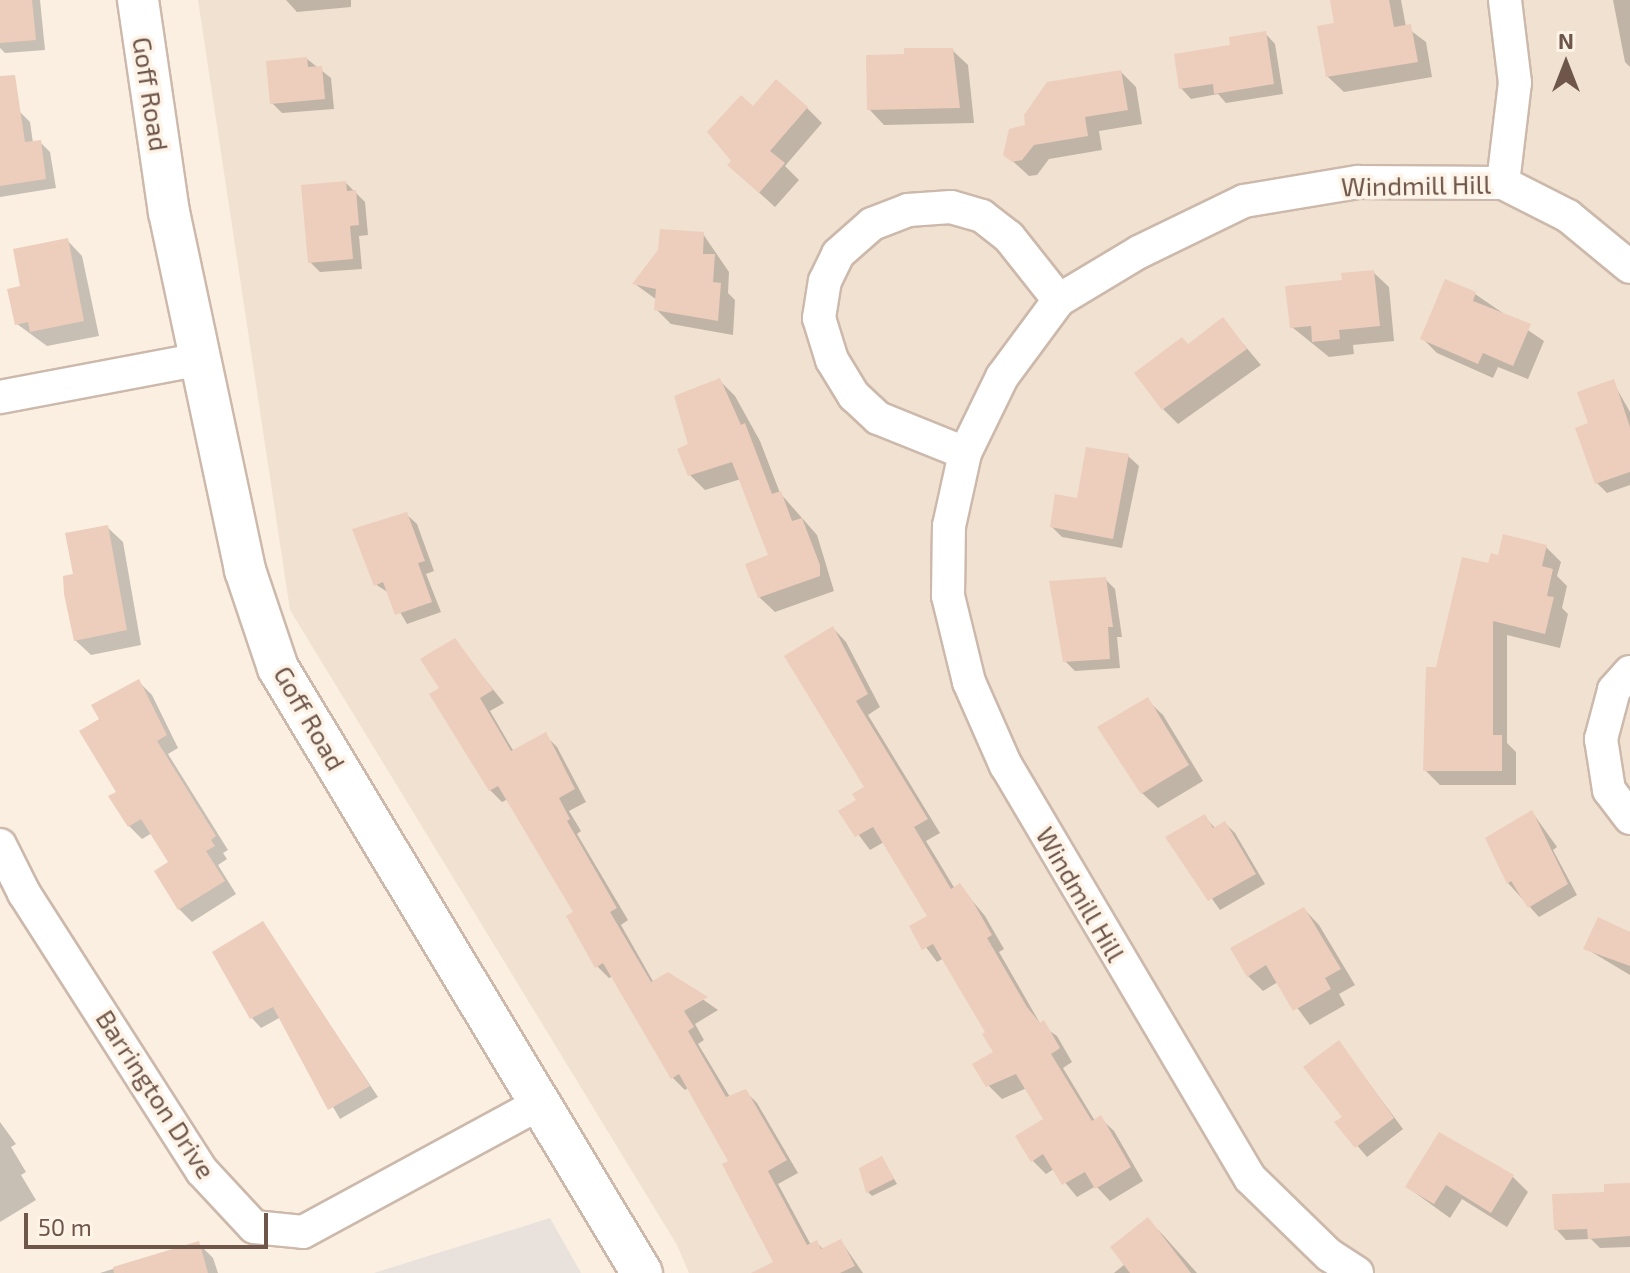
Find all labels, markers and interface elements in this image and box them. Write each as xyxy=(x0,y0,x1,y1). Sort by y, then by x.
north arrow xyxy=(1526,24,1606,104)
text: N xyxy=(1558,27,1574,53)
street label: Goff Road xyxy=(127,35,175,153)
street label: Windmill Hill xyxy=(1340,168,1492,202)
street label: Goff Road xyxy=(268,660,352,776)
street label: Windmill Hill xyxy=(1030,821,1132,967)
street label: Barrington Drive xyxy=(90,1004,222,1184)
scale bar xyxy=(28,1197,272,1247)
text: 50 m xyxy=(38,1212,92,1241)

